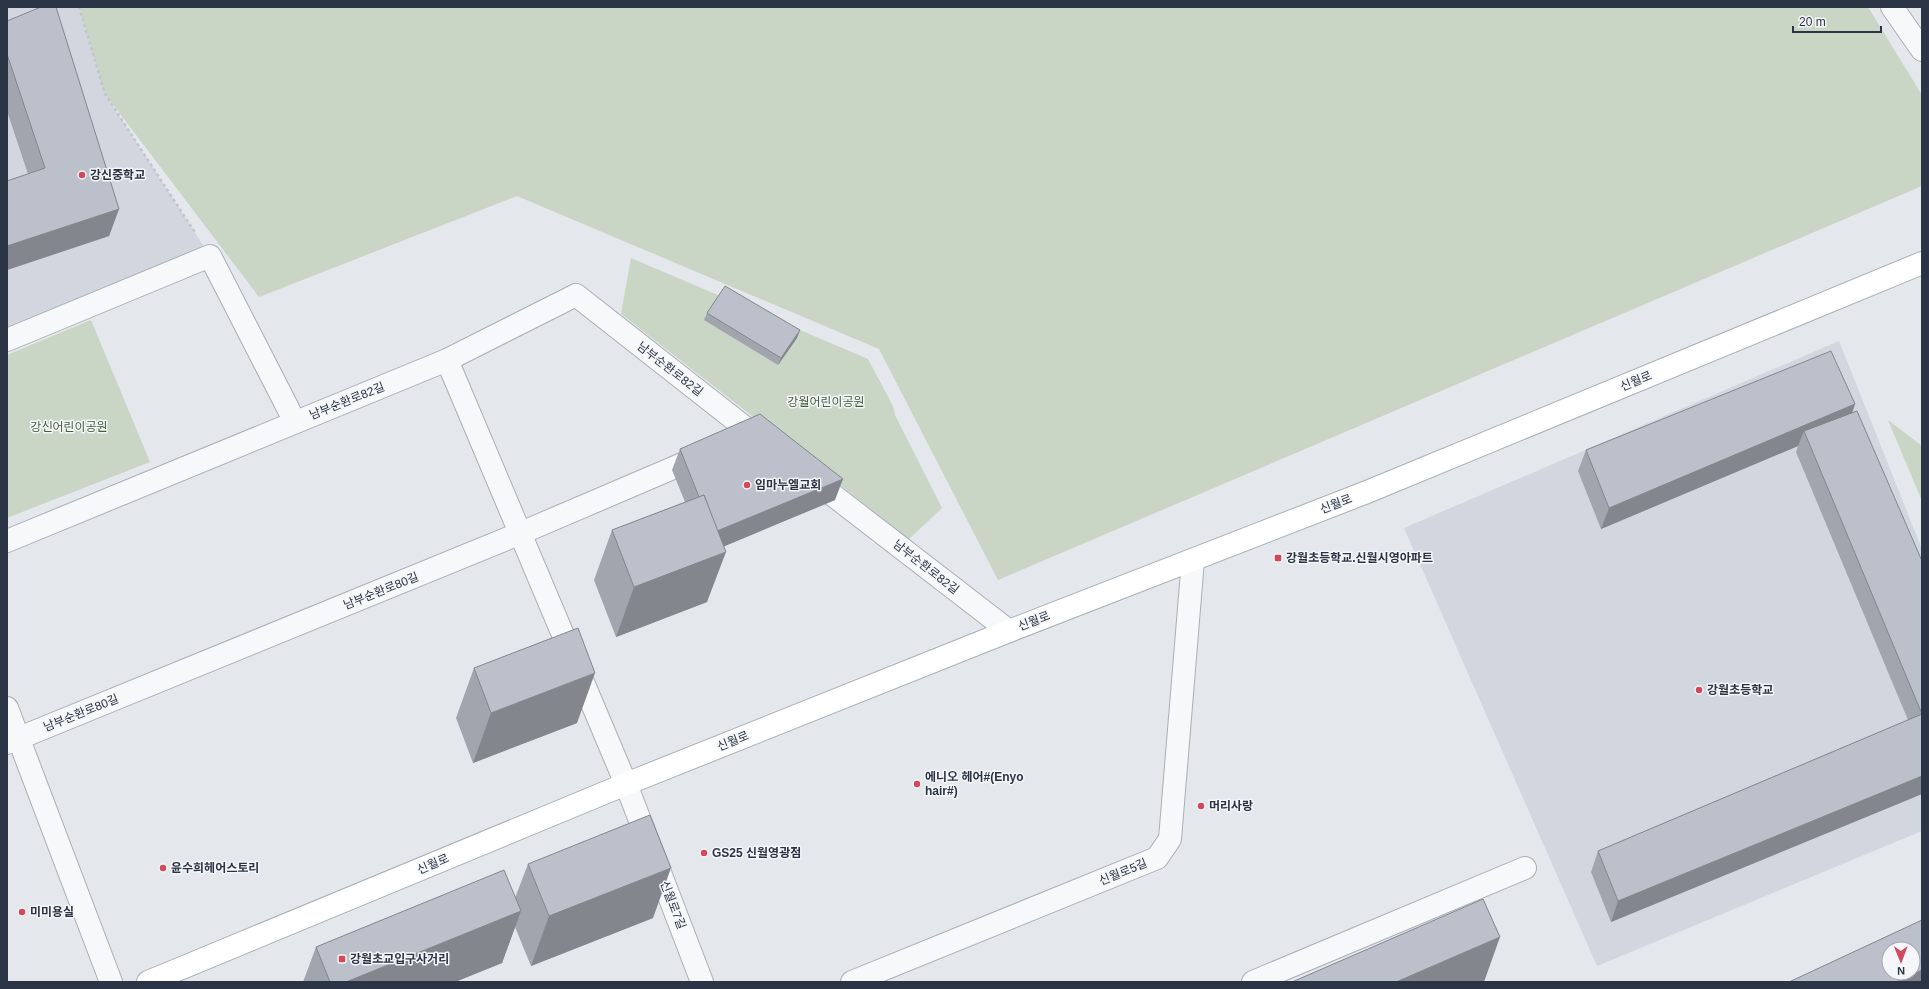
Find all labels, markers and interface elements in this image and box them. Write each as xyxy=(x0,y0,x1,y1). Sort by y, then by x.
scale bar xyxy=(1793,8,1881,34)
text: 20 m xyxy=(1799,15,1826,29)
place label: 강신중학교 xyxy=(90,168,145,182)
marker: 강신중학교 xyxy=(77,170,87,180)
street label: 남부순환로82길 xyxy=(634,339,706,399)
street label: 신월로 xyxy=(1618,368,1654,394)
street label: 남부순환로82길 xyxy=(307,380,387,422)
park label: 강월어린이공원 xyxy=(787,395,865,409)
park label: 강신어린이공원 xyxy=(30,420,108,434)
place label: 임마누엘교회 xyxy=(755,478,821,492)
marker: 임마누엘교회 xyxy=(742,480,752,490)
street label: 신월로 xyxy=(1318,492,1354,516)
street label: 남부순환로82길 xyxy=(890,537,962,597)
place label: 강월초등학교.신월시영아파트 xyxy=(1286,551,1433,565)
marker: 강월초등학교.신월시영아파트 xyxy=(1273,553,1283,563)
street label: 남부순환로80길 xyxy=(341,570,421,612)
street label: 신월로 xyxy=(1016,609,1052,633)
place label: 강월초등학교 xyxy=(1707,683,1773,697)
marker: 강월초등학교 xyxy=(1694,685,1704,695)
street label: 남부순환로80길 xyxy=(41,692,121,734)
street label: 신월로 xyxy=(715,728,751,754)
place label: 에니오 헤어#(Enyo hair#) xyxy=(925,770,1024,798)
marker: 에니오 헤어#(Enyo hair#) xyxy=(912,779,922,789)
place label: 머리사랑 xyxy=(1209,799,1253,813)
marker: 머리사랑 xyxy=(1196,801,1206,811)
place label: GS25 신월영광점 xyxy=(712,846,801,860)
marker: GS25 신월영광점 xyxy=(699,848,709,858)
street label: 신월로 xyxy=(415,851,451,877)
street label: 신월로5길 xyxy=(1097,856,1149,888)
place label: 윤수희헤어스토리 xyxy=(171,861,259,875)
marker: 윤수희헤어스토리 xyxy=(158,863,168,873)
street label: 신월로7길 xyxy=(657,879,689,931)
place label: 미미용실 xyxy=(30,905,74,919)
marker: 미미용실 xyxy=(17,907,27,917)
north arrow xyxy=(1881,941,1921,981)
place label: 강월초교입구사거리 xyxy=(350,952,449,966)
marker: 강월초교입구사거리 xyxy=(337,954,347,964)
text: N xyxy=(1897,965,1905,977)

